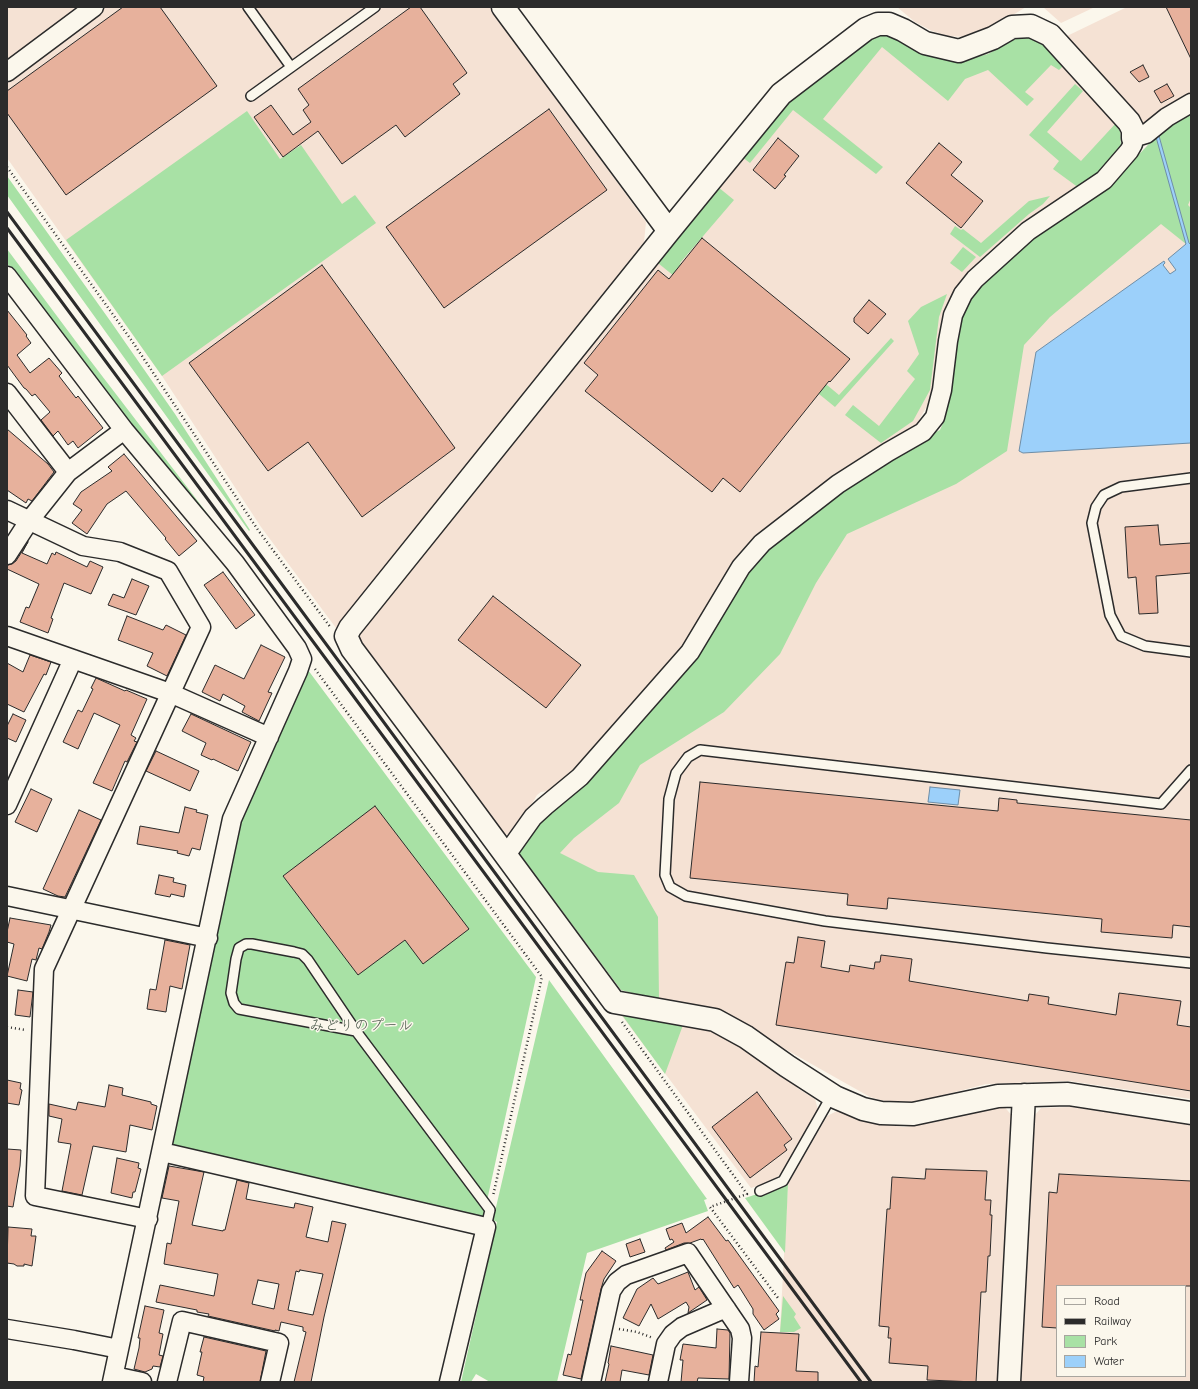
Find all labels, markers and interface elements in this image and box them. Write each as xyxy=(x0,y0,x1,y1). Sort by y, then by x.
park label: みどりのプール xyxy=(309,1017,413,1035)
legend xyxy=(1056,1285,1186,1377)
text: Road xyxy=(1094,1294,1120,1308)
text: Railway xyxy=(1094,1314,1131,1328)
text: Park xyxy=(1094,1334,1117,1348)
text: Water xyxy=(1094,1354,1124,1368)

